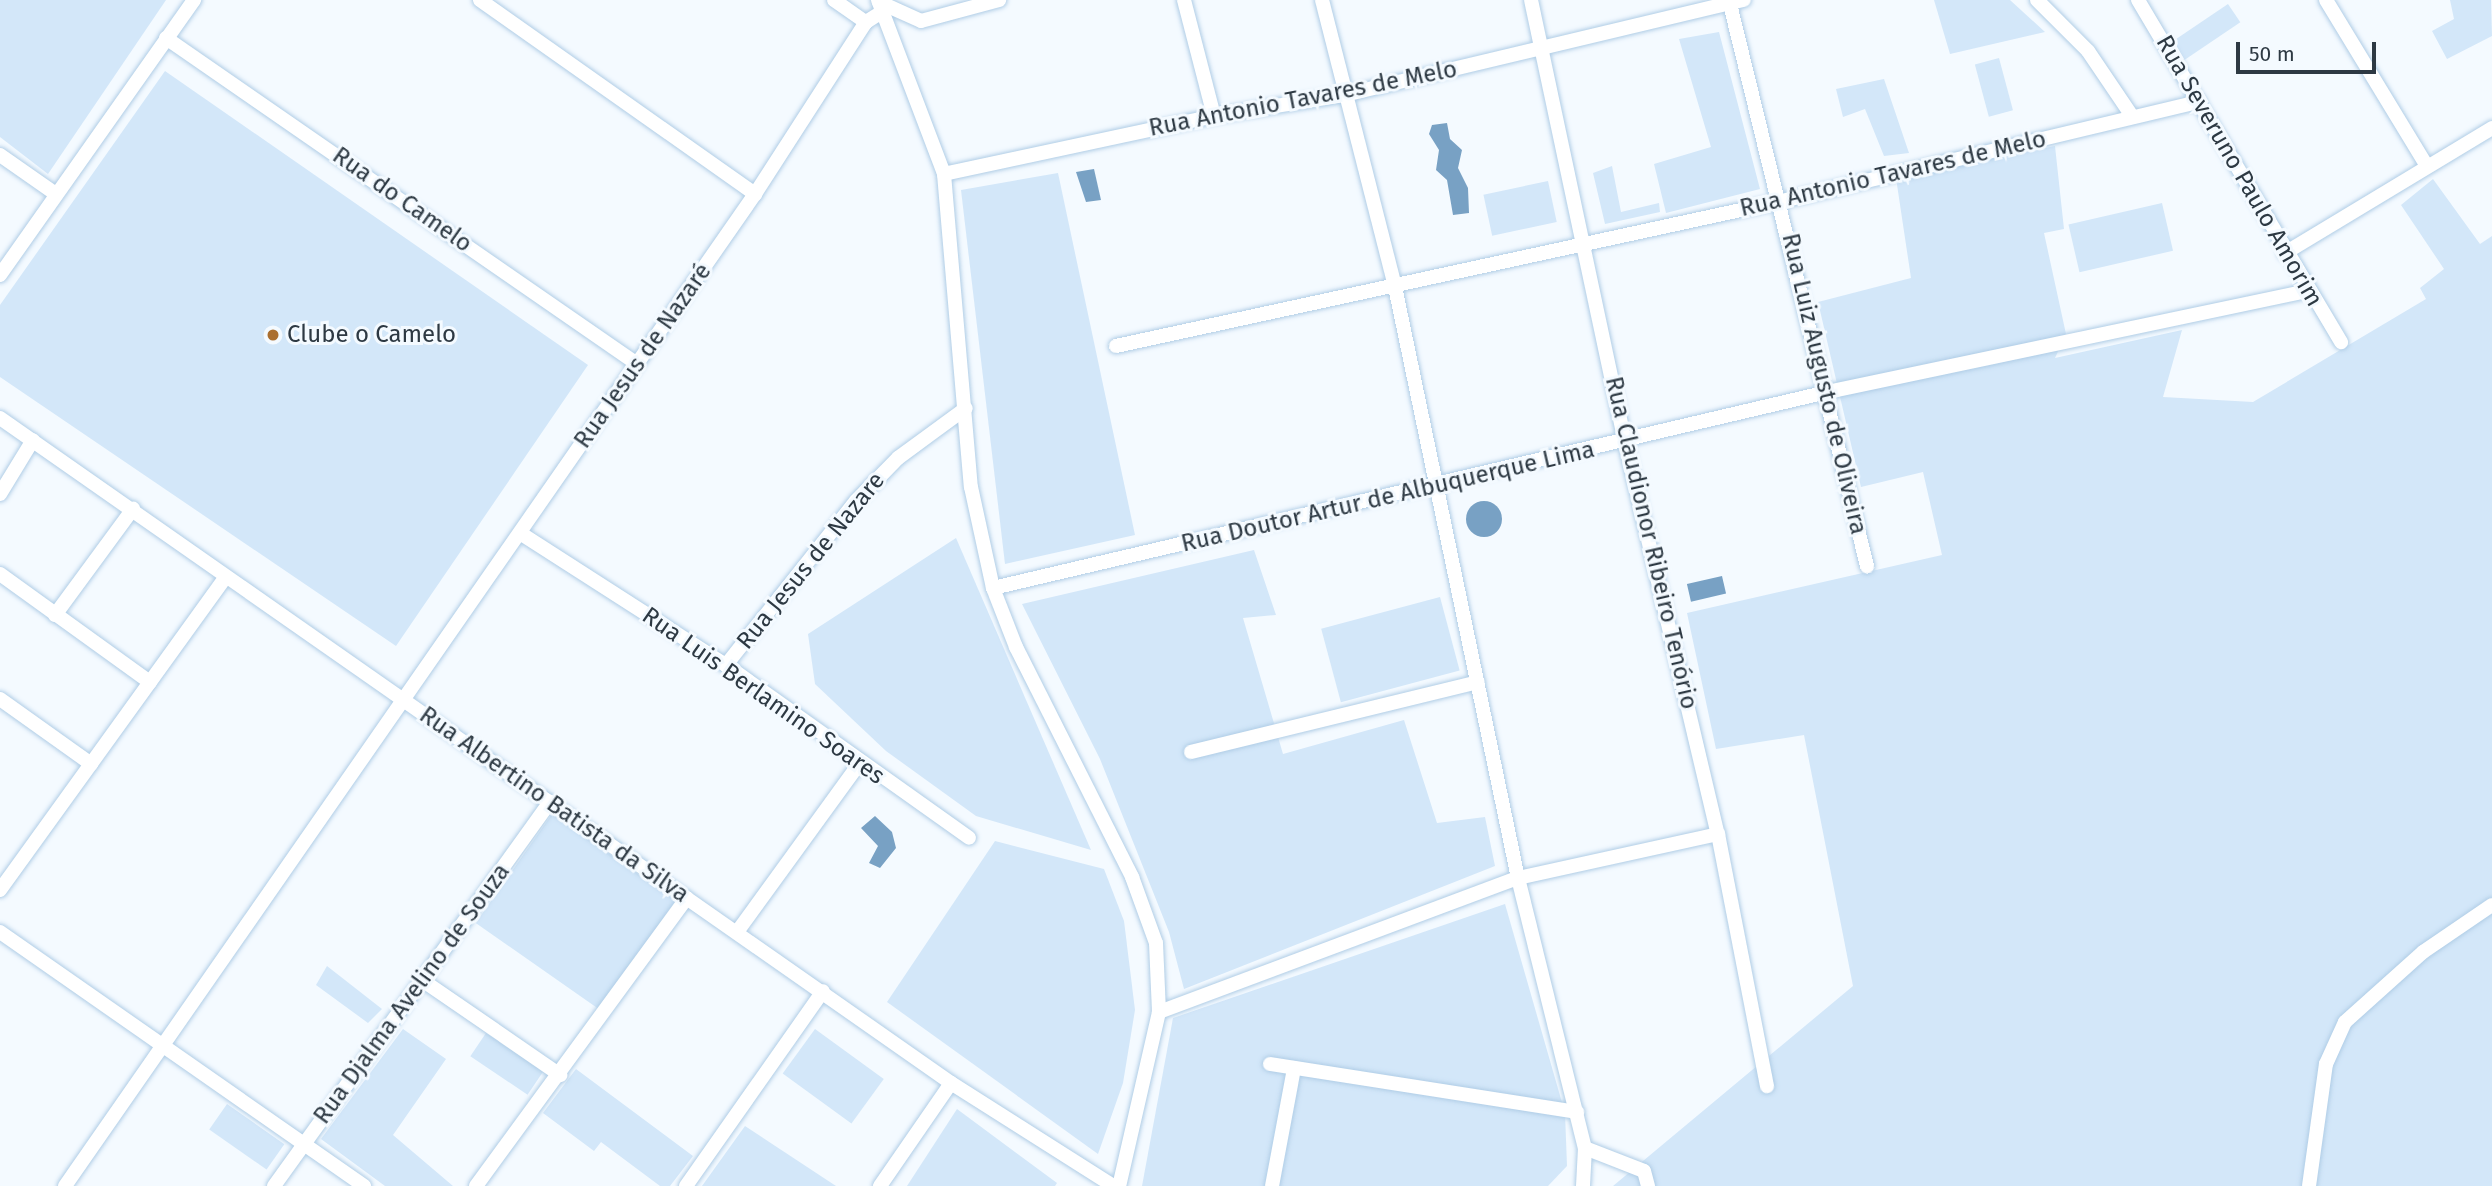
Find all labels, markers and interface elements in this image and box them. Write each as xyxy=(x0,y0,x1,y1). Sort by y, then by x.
scale bar xyxy=(2240,28,2380,72)
street label: Rua Severuno Paulo Amorim xyxy=(2149,30,2329,312)
text: 50 m xyxy=(2249,41,2295,67)
street label: Rua Antonio Tavares de Melo xyxy=(1146,55,1460,143)
street label: Rua Antonio Tavares de Melo xyxy=(1737,125,2049,223)
street label: Rua do Camelo xyxy=(327,141,477,259)
street label: Rua Luiz Augusto de Oliveira xyxy=(1775,231,1873,537)
street label: Rua Jesus de Nazaré xyxy=(568,258,718,454)
place label: Clube o Camelo xyxy=(287,321,456,349)
marker: Clube o Camelo xyxy=(265,327,281,343)
street label: Rua Claudionor Ribeiro Tenório xyxy=(1599,374,1703,712)
street label: Rua Doutor Artur de Albuquerque Lima xyxy=(1178,435,1598,559)
street label: Rua Jesus de Nazare xyxy=(731,467,891,655)
street label: Rua Luis Berlamino Soares xyxy=(636,601,890,791)
street label: Rua Albertino Batista da Silva xyxy=(414,701,694,909)
street label: Rua Djalma Avelino de Souza xyxy=(308,858,516,1130)

